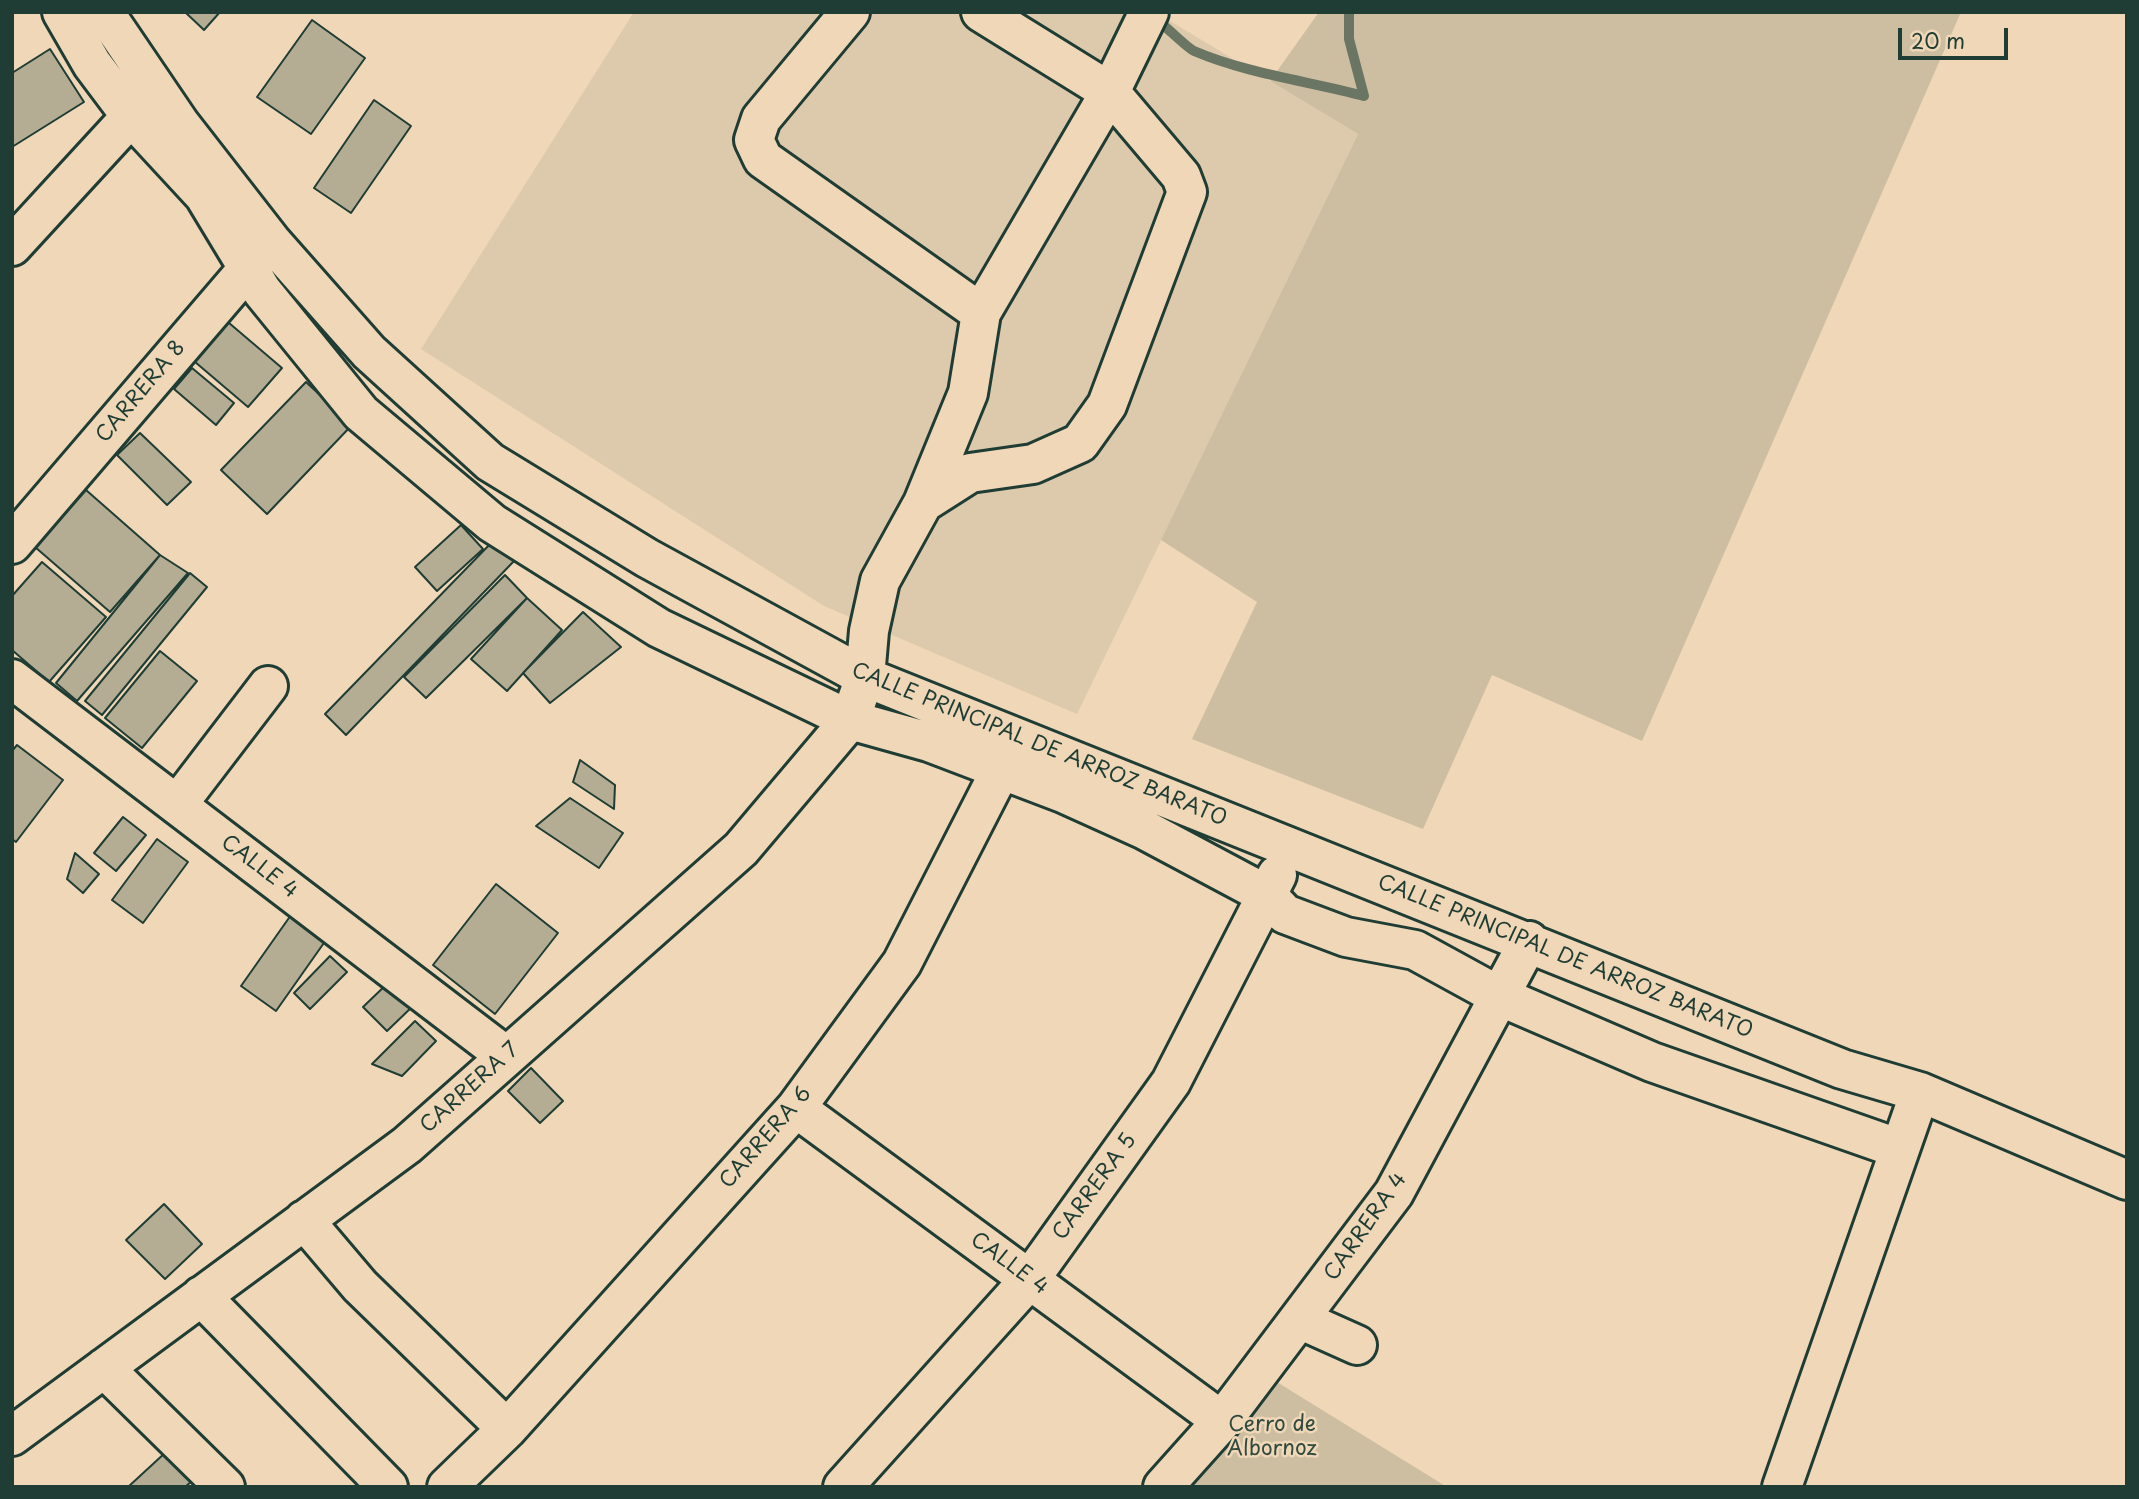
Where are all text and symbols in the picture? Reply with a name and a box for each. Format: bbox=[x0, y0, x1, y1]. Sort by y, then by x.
scale bar bbox=[1901, 14, 2011, 58]
text: 20 m bbox=[1911, 24, 1965, 56]
street label: CARRERA 8 bbox=[91, 336, 191, 448]
street label: CALLE PRINCIPAL DE ARROZ BARATO bbox=[848, 658, 1230, 832]
street label: CALLE 4 bbox=[216, 830, 302, 904]
street label: CALLE PRINCIPAL DE ARROZ BARATO bbox=[1374, 870, 1756, 1044]
street label: CARRERA 7 bbox=[415, 1037, 525, 1139]
street label: CARRERA 6 bbox=[715, 1082, 817, 1194]
street label: CARRERA 5 bbox=[1048, 1129, 1142, 1245]
street label: CARRERA 4 bbox=[1320, 1168, 1412, 1286]
street label: CALLE 4 bbox=[965, 1227, 1053, 1301]
park label: Cerro de Albornoz bbox=[1227, 1412, 1317, 1462]

